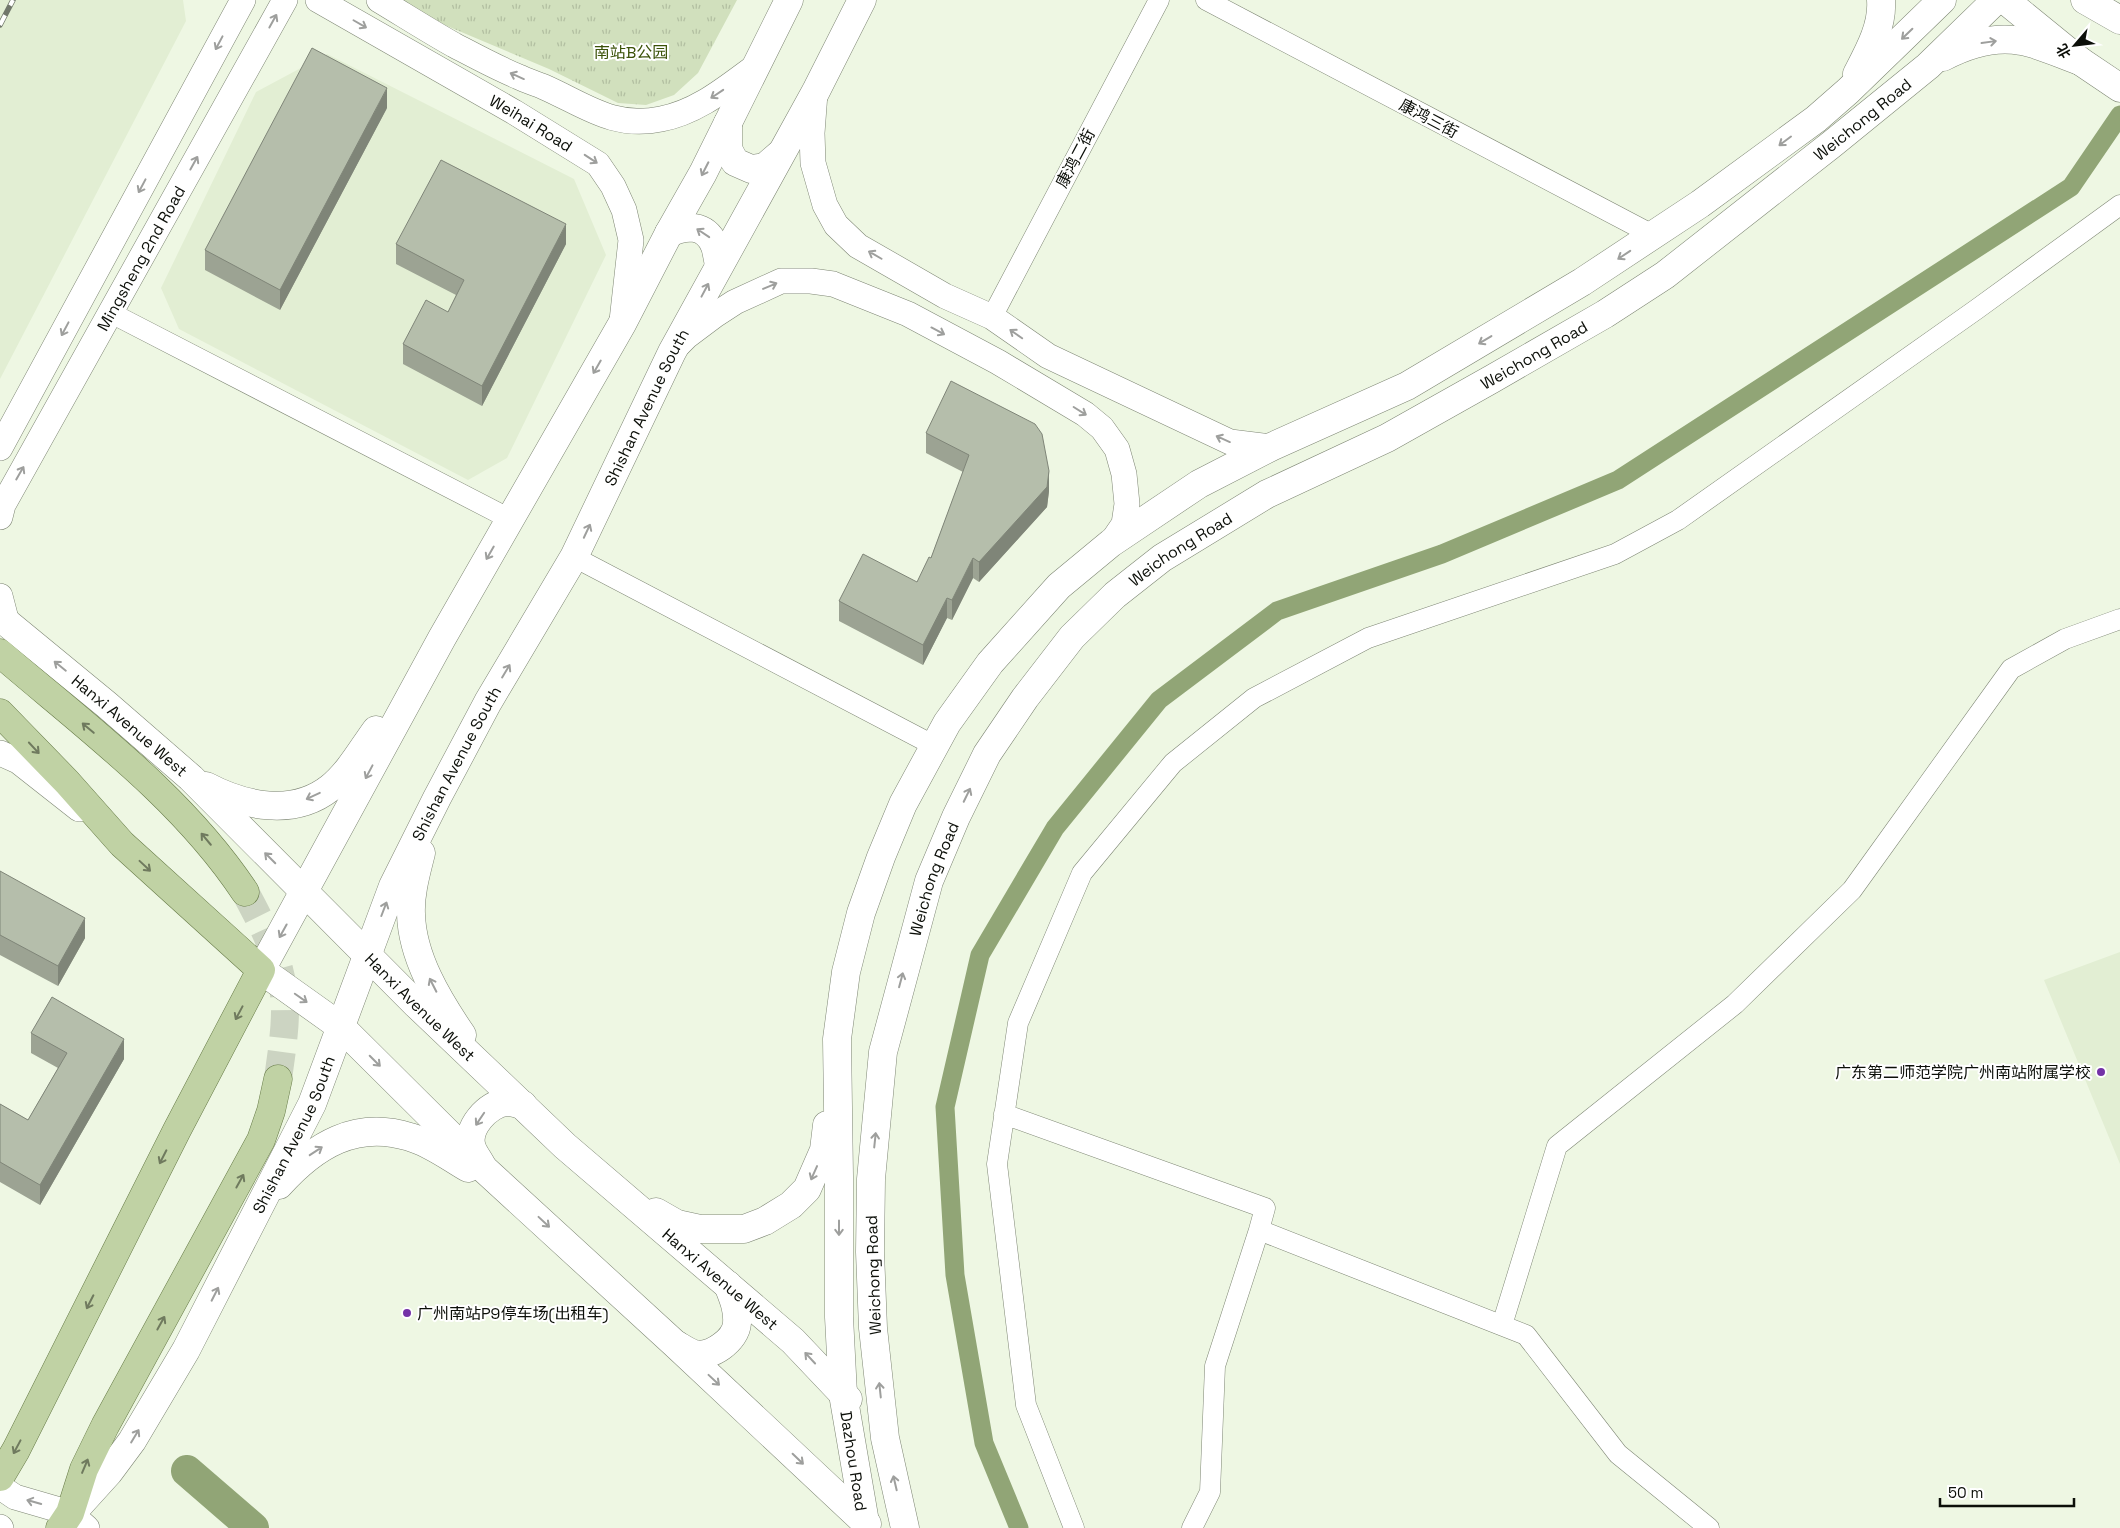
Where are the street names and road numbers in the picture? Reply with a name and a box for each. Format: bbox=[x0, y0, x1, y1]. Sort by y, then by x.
street label: Weichong Road bbox=[1809, 74, 1916, 166]
street label: Weihai Road bbox=[486, 90, 576, 157]
street label: 康鸿三街 bbox=[1396, 94, 1462, 143]
street label: 康鸿二街 bbox=[1051, 125, 1100, 191]
street label: Mingsheng 2nd Road bbox=[92, 182, 190, 335]
street label: Weichong Road bbox=[1477, 316, 1591, 394]
street label: Shishan Avenue South bbox=[600, 325, 694, 489]
street label: Weichong Road bbox=[1125, 508, 1236, 591]
street label: Hanxi Avenue West bbox=[67, 670, 192, 781]
street label: Shishan Avenue South bbox=[407, 682, 506, 844]
street label: Weichong Road bbox=[905, 819, 964, 938]
street label: Hanxi Avenue West bbox=[360, 949, 480, 1066]
street label: Shishan Avenue South bbox=[248, 1053, 340, 1217]
street label: Weichong Road bbox=[861, 1215, 886, 1335]
street label: Hanxi Avenue West bbox=[658, 1224, 782, 1335]
street label: Dazhou Road bbox=[835, 1410, 872, 1513]

